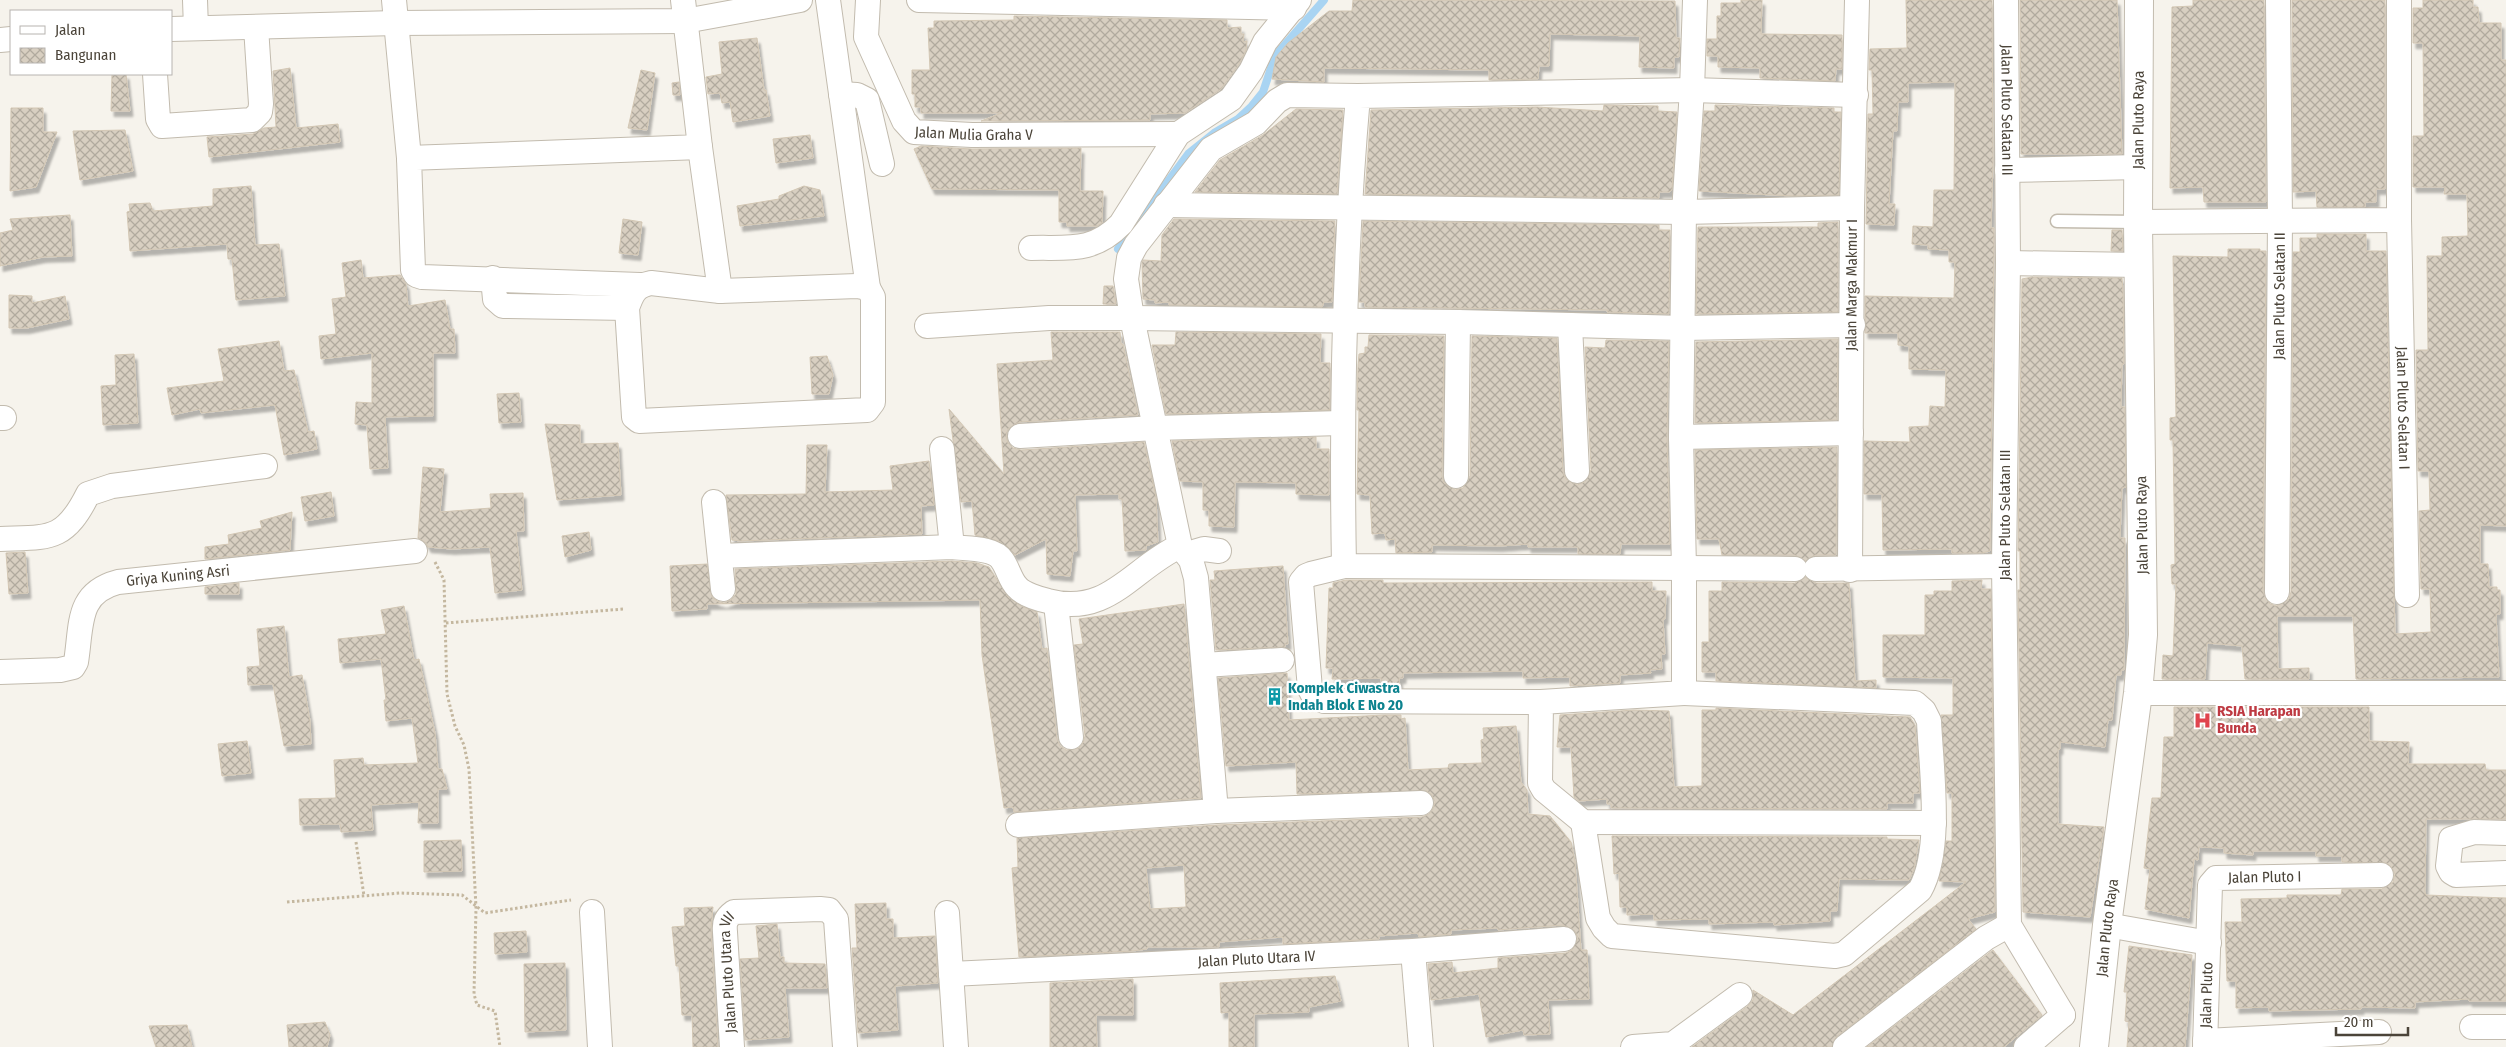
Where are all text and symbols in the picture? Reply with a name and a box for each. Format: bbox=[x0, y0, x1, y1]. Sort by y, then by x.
legend bbox=[10, 10, 172, 75]
text: Jalan bbox=[55, 21, 85, 39]
street label: Jalan Pluto Selatan III bbox=[1997, 44, 2016, 176]
text: Bangunan bbox=[55, 46, 116, 64]
street label: Jalan Pluto Raya bbox=[2129, 71, 2148, 169]
street label: Jalan Mulia Graha V bbox=[914, 123, 1033, 144]
street label: Jalan Marga Makmur I bbox=[1842, 219, 1861, 351]
street label: Jalan Pluto Selatan II bbox=[2270, 232, 2289, 360]
street label: Jalan Pluto Selatan I bbox=[2393, 346, 2413, 470]
street label: Jalan Pluto Selatan III bbox=[1996, 449, 2014, 581]
street label: Jalan Pluto Raya bbox=[2132, 476, 2152, 574]
street label: Griya Kuning Asri bbox=[125, 561, 231, 590]
place label: Komplek Ciwastra Indah Blok E No 20 bbox=[1288, 679, 1403, 714]
building icon: Komplek Ciwastra Indah Blok E No 20 bbox=[1264, 687, 1284, 707]
place label: RSIA Harapan Bunda bbox=[2217, 702, 2301, 737]
hospital icon: RSIA Harapan Bunda bbox=[2193, 710, 2213, 730]
street label: Jalan Pluto I bbox=[2228, 867, 2302, 887]
street label: Jalan Pluto Raya bbox=[2093, 878, 2122, 978]
street label: Jalan Pluto Utara VII bbox=[716, 907, 740, 1033]
street label: Jalan Pluto Utara IV bbox=[1197, 947, 1316, 971]
street label: Jalan Pluto bbox=[2197, 962, 2217, 1028]
scale bar bbox=[2336, 1004, 2408, 1036]
text: 20 m bbox=[2344, 1013, 2374, 1031]

